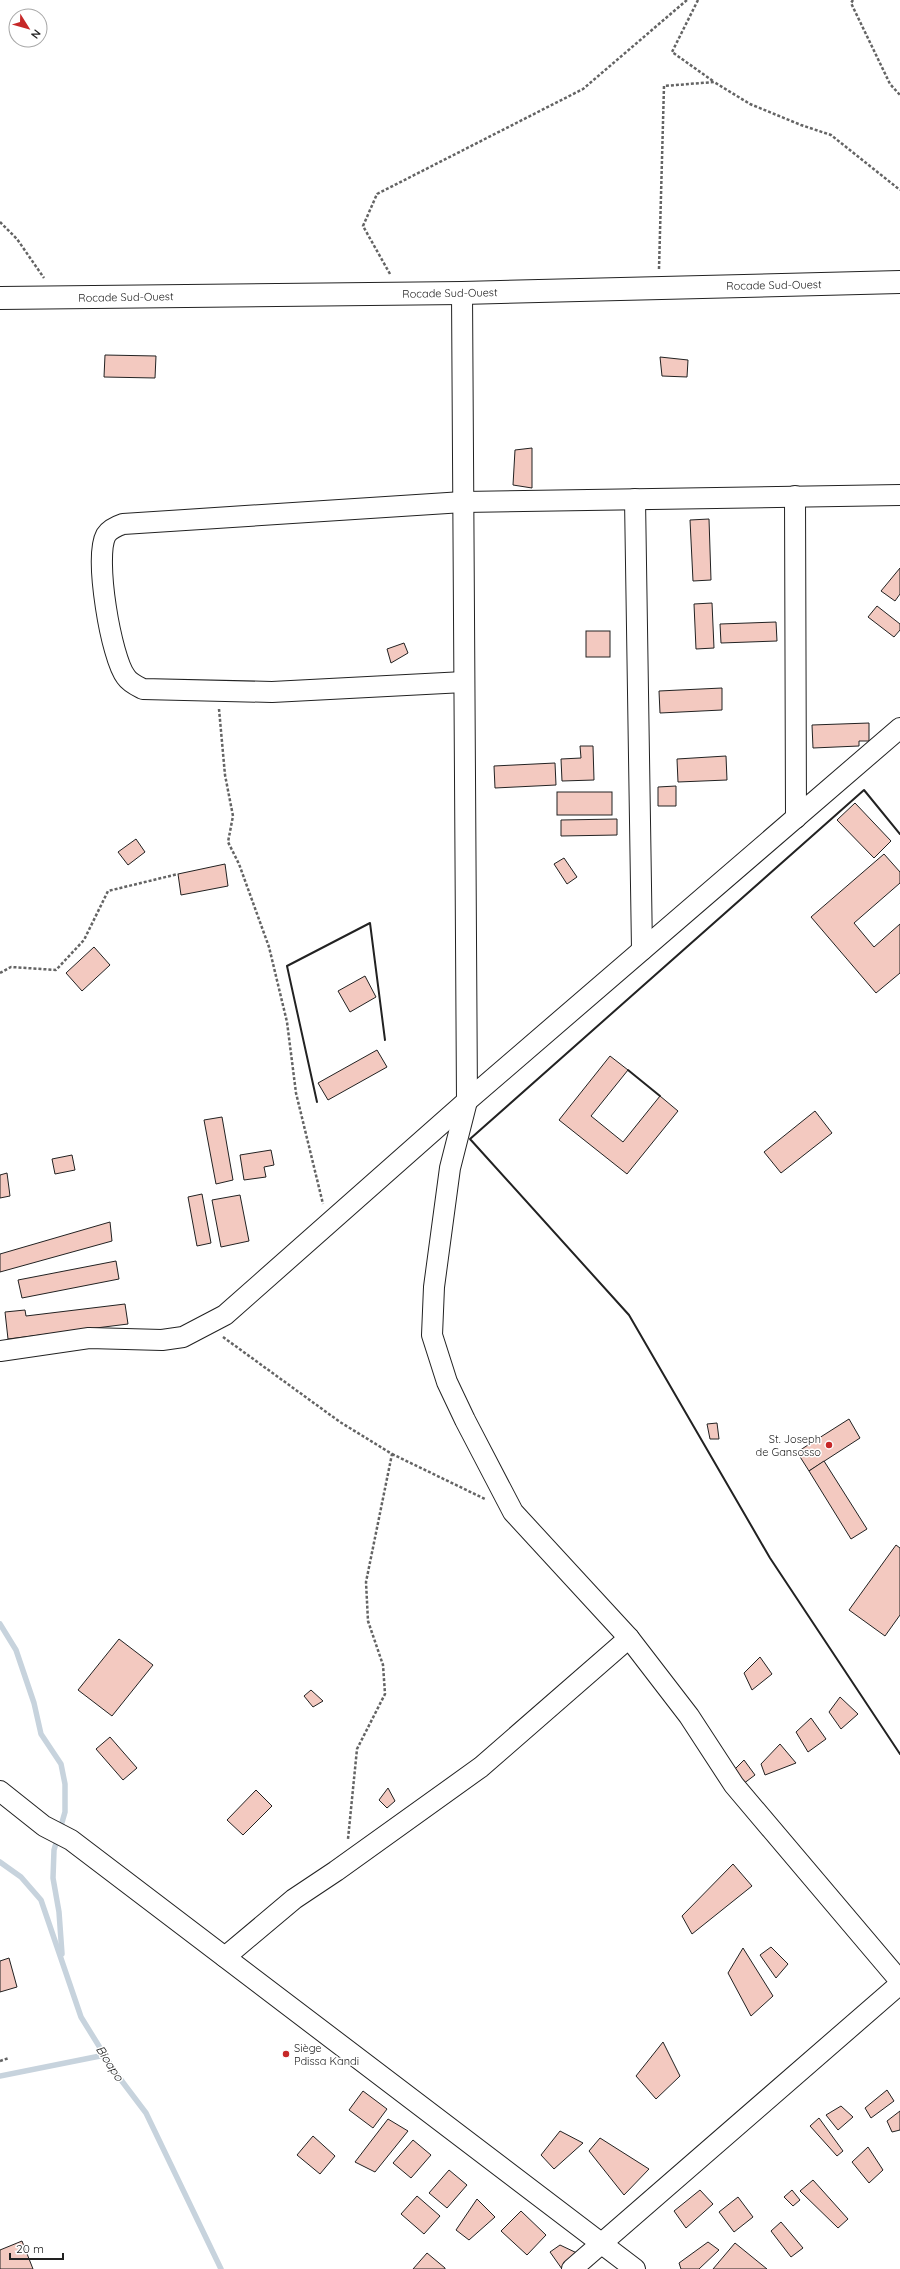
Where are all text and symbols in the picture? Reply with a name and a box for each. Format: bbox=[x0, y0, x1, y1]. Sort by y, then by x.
north arrow bbox=[8, 8, 48, 48]
text: N bbox=[28, 27, 44, 41]
street label: Rocade Sud-Ouest bbox=[726, 277, 822, 293]
street label: Rocade Sud-Ouest bbox=[402, 285, 498, 301]
street label: Rocade Sud-Ouest bbox=[78, 289, 174, 305]
place label: St. Joseph de Gansosso bbox=[756, 1432, 821, 1459]
marker: St. Joseph de Gansosso bbox=[824, 1440, 834, 1450]
place label: Siège Pdissa Kandi bbox=[294, 2041, 359, 2068]
water label: Bioapo bbox=[93, 2042, 127, 2084]
marker: Siège Pdissa Kandi bbox=[281, 2049, 291, 2059]
scale bar bbox=[10, 2235, 63, 2261]
text: 20 m bbox=[16, 2241, 44, 2256]

